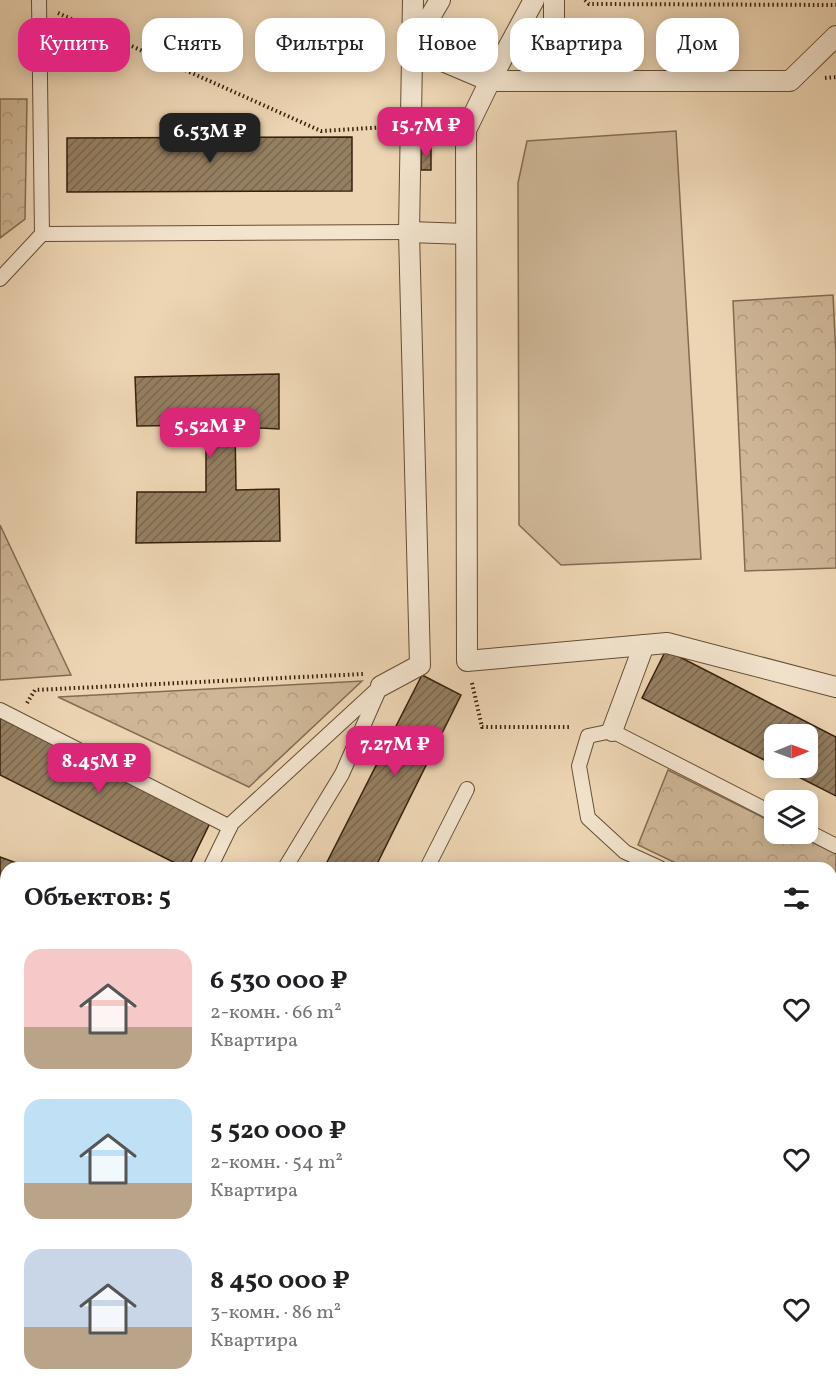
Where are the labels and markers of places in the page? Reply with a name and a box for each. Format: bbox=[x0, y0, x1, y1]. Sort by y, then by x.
pin: 15.7M ₽ bbox=[371, 107, 481, 158]
pin: 6.53M ₽ bbox=[155, 113, 265, 164]
pin: 5.52M ₽ bbox=[155, 408, 265, 459]
pin: 7.27M ₽ bbox=[340, 726, 450, 777]
pin: 8.45M ₽ bbox=[44, 743, 154, 794]

